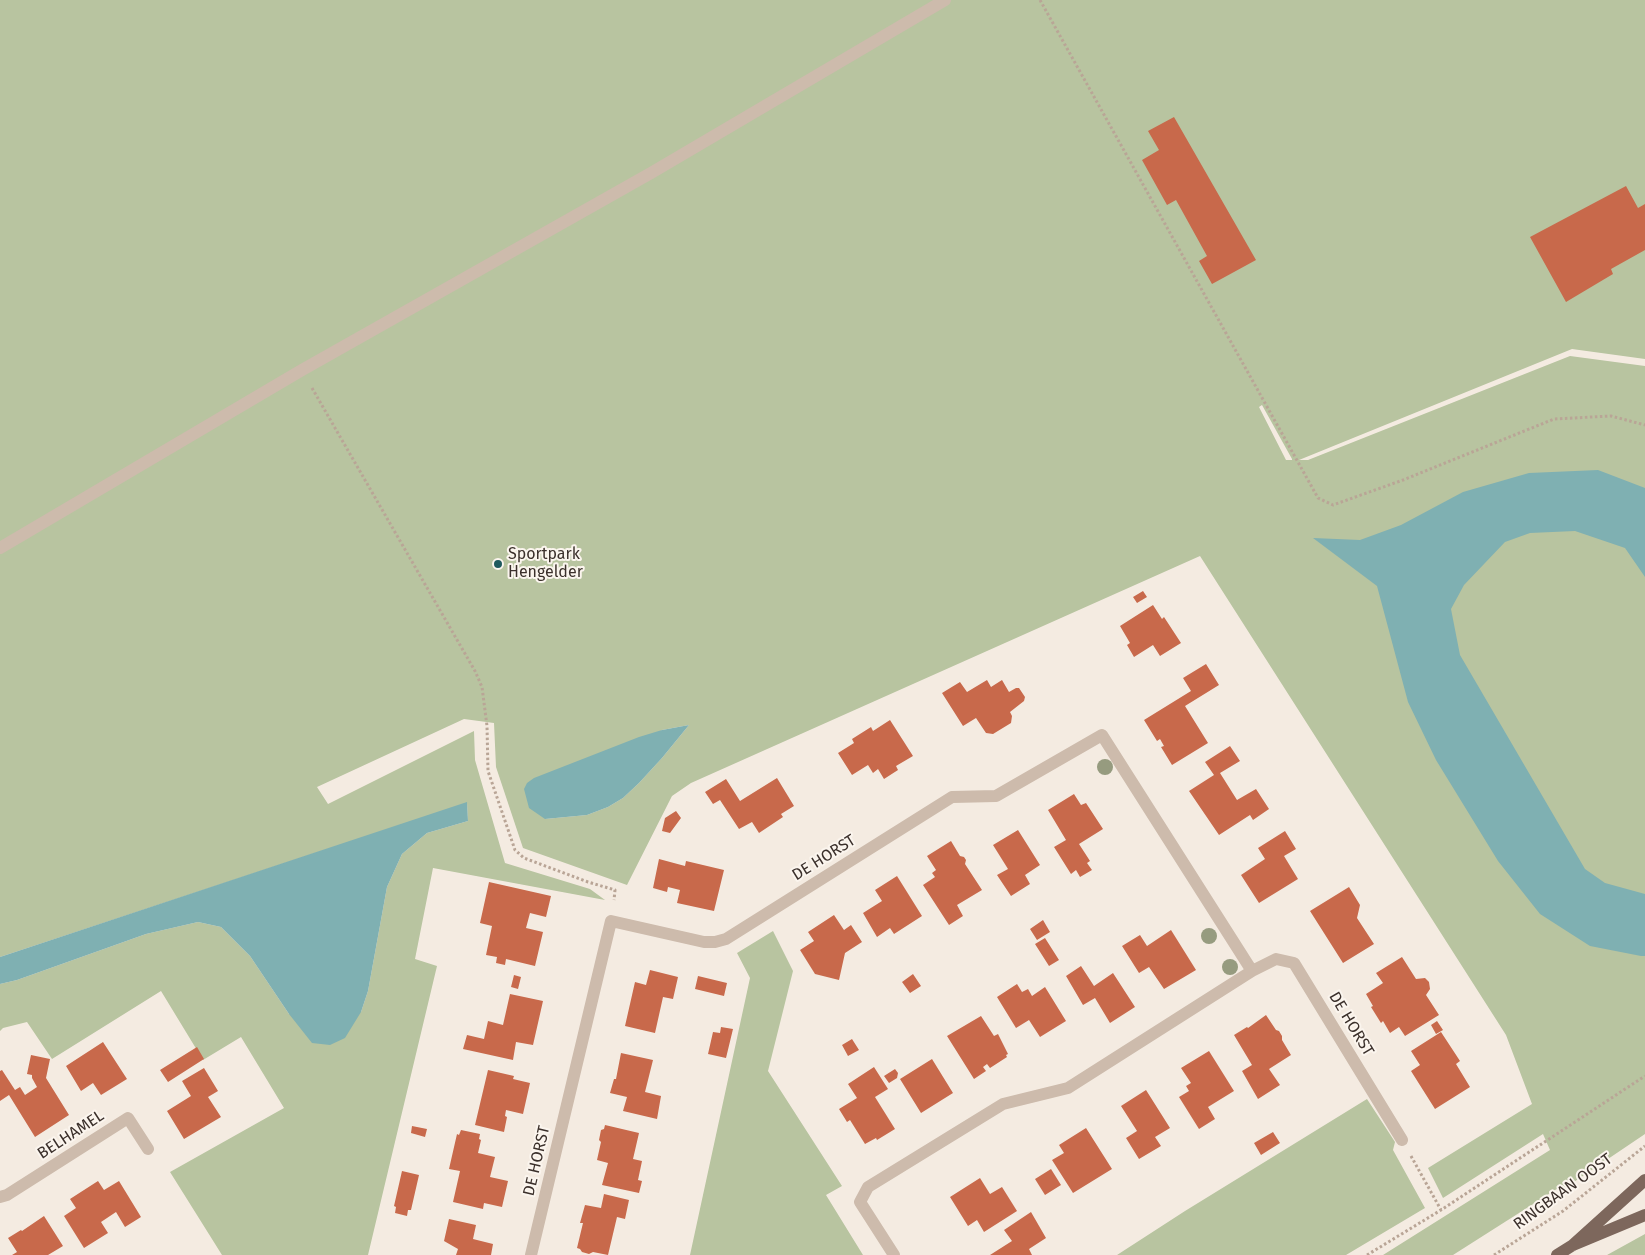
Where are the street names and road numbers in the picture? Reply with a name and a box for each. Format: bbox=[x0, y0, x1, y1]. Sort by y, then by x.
street label: DE HORST bbox=[789, 831, 859, 885]
street label: DE HORST bbox=[1324, 989, 1378, 1059]
street label: BELHAMEL bbox=[34, 1106, 108, 1164]
street label: DE HORST bbox=[520, 1124, 554, 1198]
street label: RINGBAAN OOST bbox=[1510, 1150, 1616, 1234]

